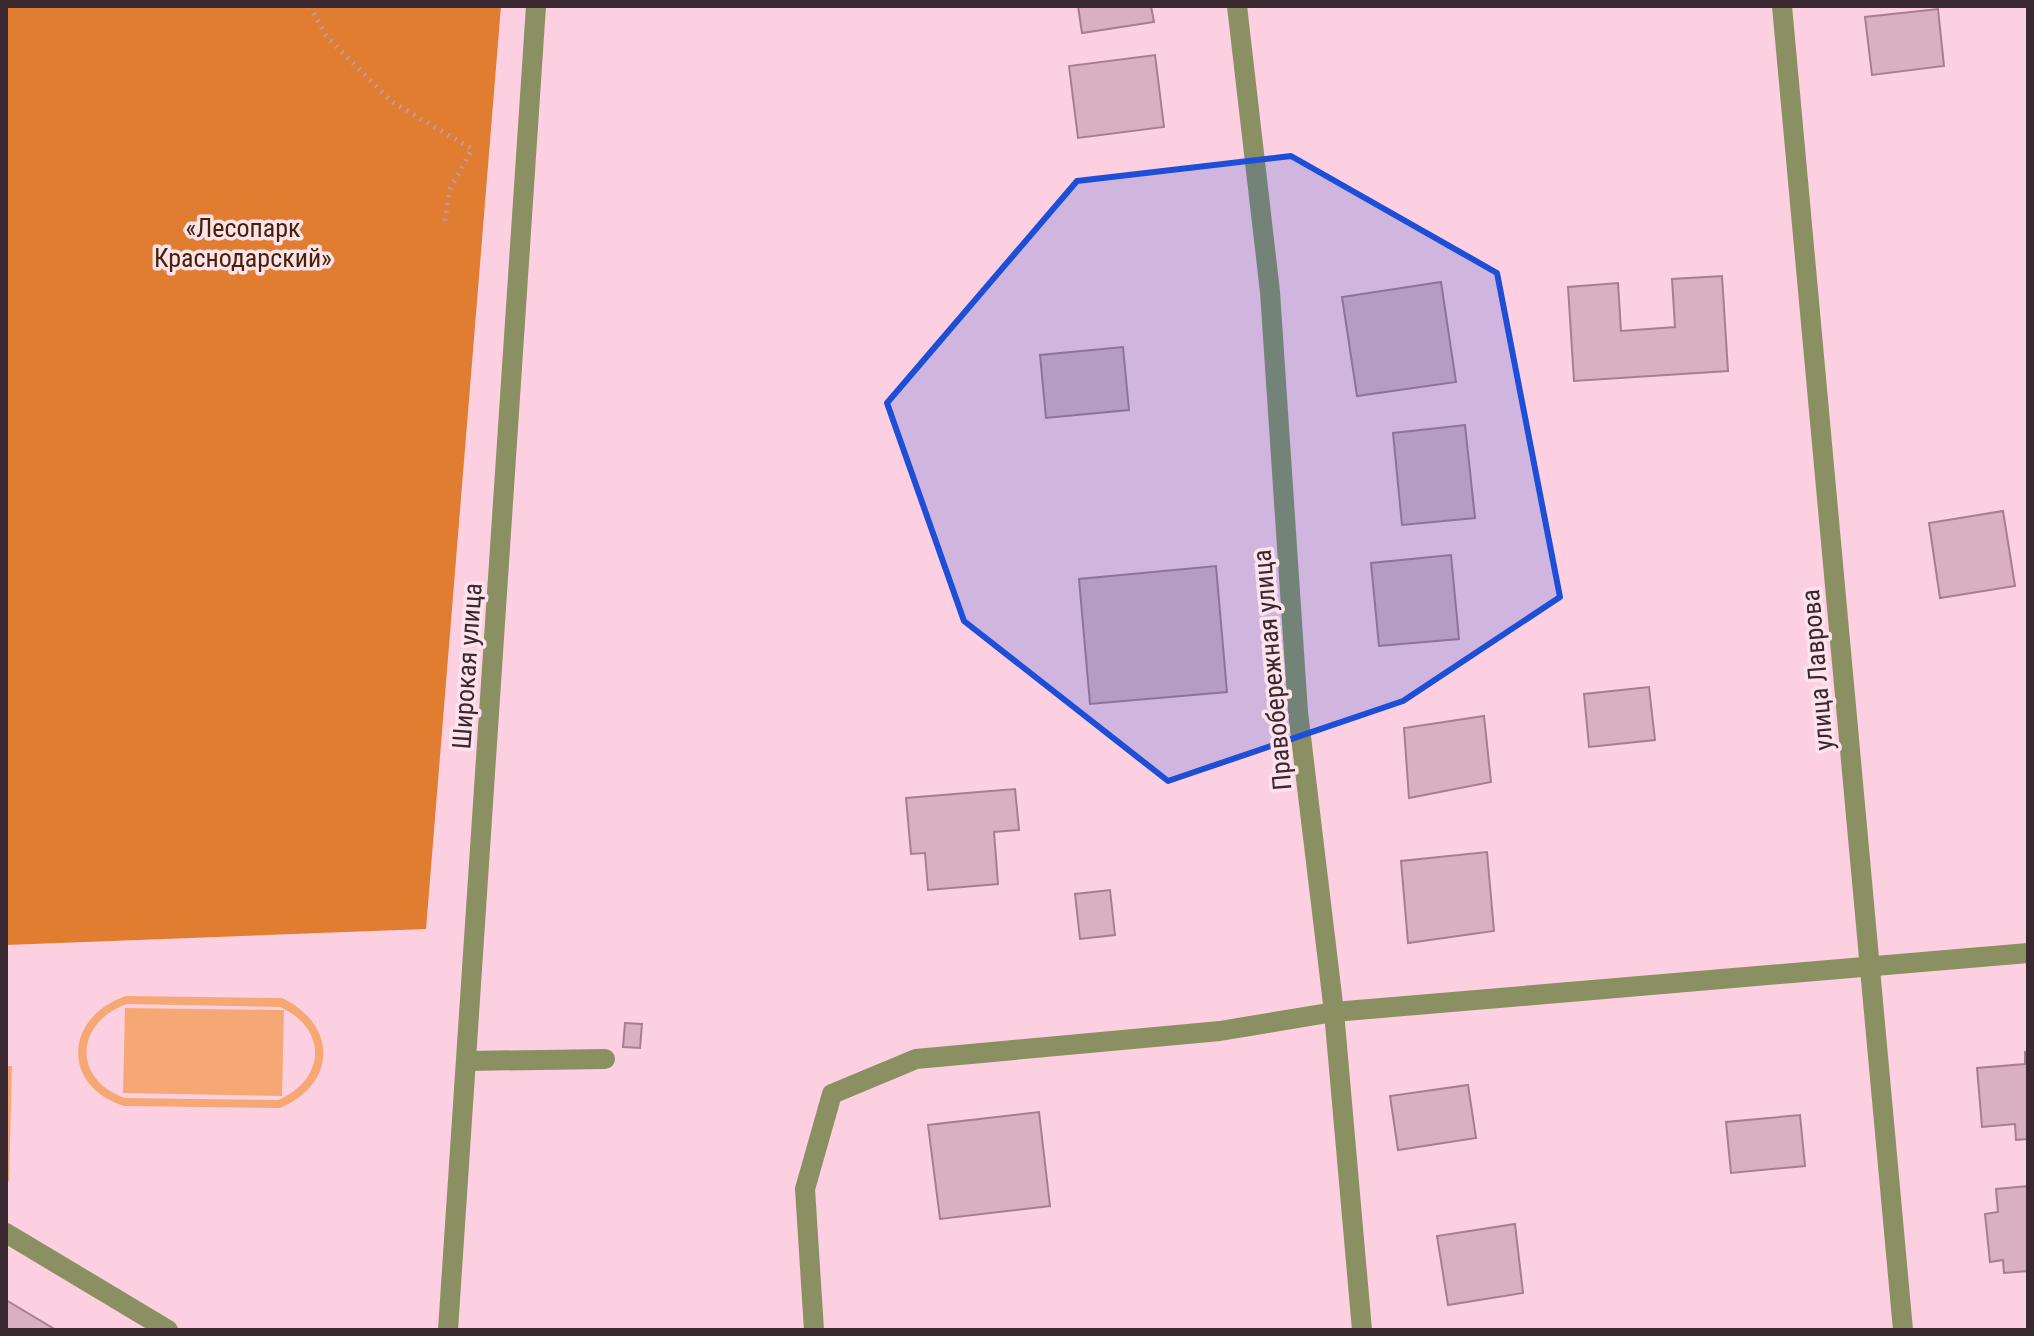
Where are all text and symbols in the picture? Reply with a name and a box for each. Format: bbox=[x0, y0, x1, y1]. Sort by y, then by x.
park label: «Лесопарк Краснодарский» bbox=[154, 213, 332, 273]
street label: Правобережная улица bbox=[1247, 548, 1297, 792]
street label: Широкая улица bbox=[446, 582, 488, 750]
street label: улица Лаврова bbox=[1795, 588, 1839, 752]

